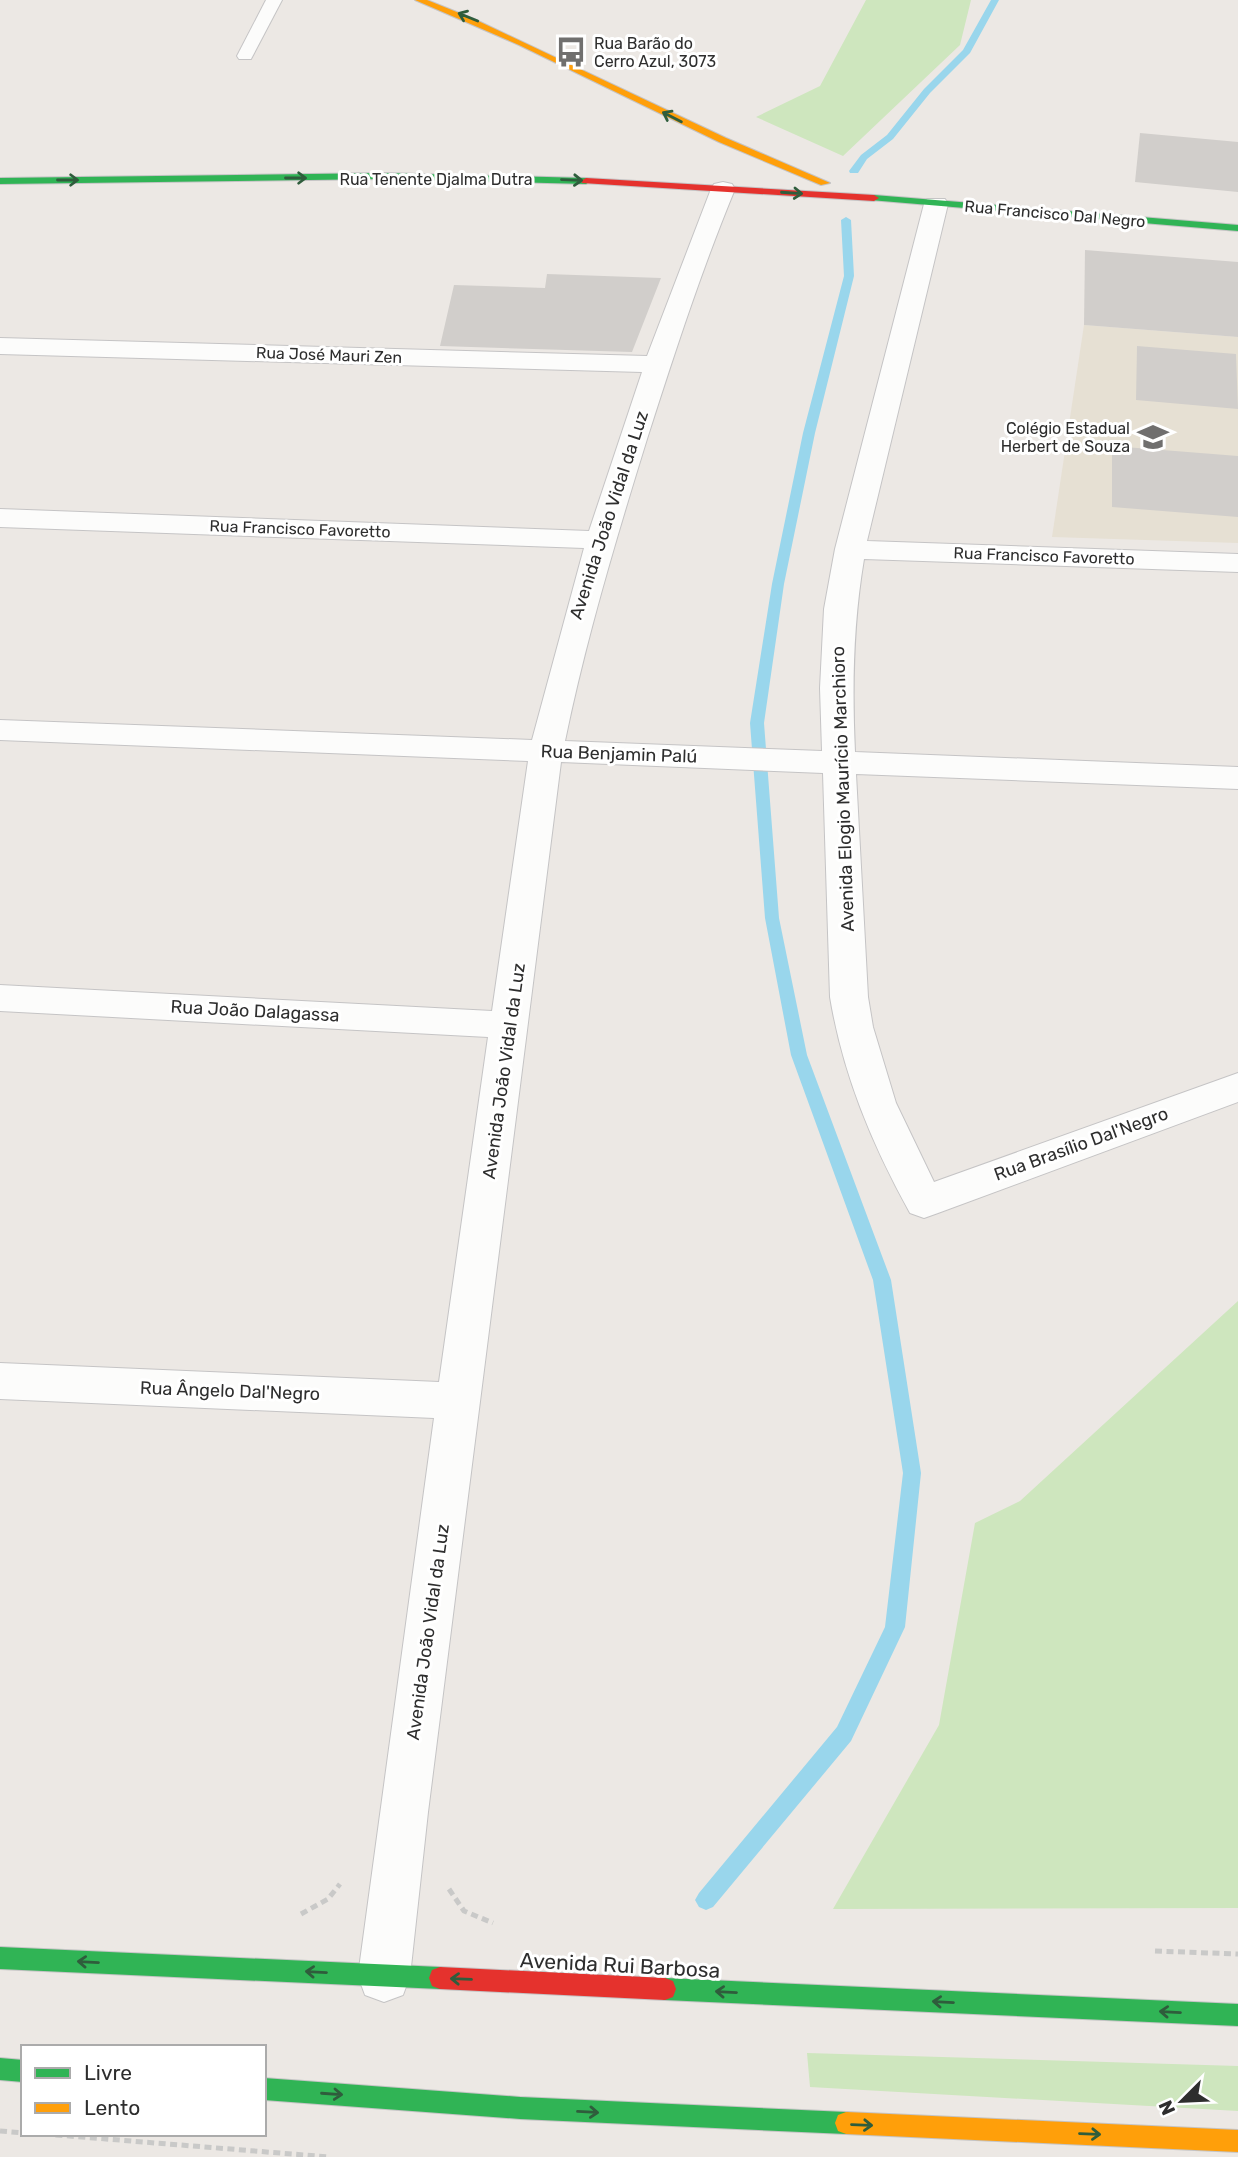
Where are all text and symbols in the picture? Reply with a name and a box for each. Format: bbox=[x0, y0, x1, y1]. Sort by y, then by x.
one-way arrow bbox=[457, 10, 479, 23]
place label: Rua Barão do Cerro Azul, 3073 bbox=[594, 34, 716, 71]
bus stop icon: Rua Barão do Cerro Azul, 3073 bbox=[554, 35, 588, 69]
one-way arrow bbox=[662, 110, 683, 123]
street label: Rua Tenente Djalma Dutra bbox=[339, 170, 533, 189]
one-way arrow bbox=[284, 172, 307, 185]
one-way arrow bbox=[56, 173, 79, 187]
one-way arrow bbox=[560, 174, 583, 187]
one-way arrow bbox=[780, 187, 802, 200]
street label: Rua Francisco Dal Negro bbox=[964, 197, 1146, 231]
street label: Rua José Mauri Zen bbox=[256, 343, 402, 367]
street label: Avenida João Vidal da Luz bbox=[565, 408, 653, 622]
place label: Colégio Estadual Herbert de Souza bbox=[1001, 419, 1130, 456]
school or university icon: Colégio Estadual Herbert de Souza bbox=[1136, 420, 1170, 454]
street label: Rua Francisco Favoretto bbox=[209, 516, 391, 542]
street label: Rua Francisco Favoretto bbox=[953, 543, 1135, 569]
street label: Avenida Elogio Maurício Marchioro bbox=[827, 646, 859, 932]
street label: Rua Benjamin Palú bbox=[540, 740, 698, 768]
street label: Avenida João Vidal da Luz bbox=[478, 962, 530, 1180]
street label: Rua João Dalagassa bbox=[170, 996, 340, 1026]
street label: Rua Brasílio Dal'Negro bbox=[991, 1102, 1171, 1186]
street label: Rua Ângelo Dal'Negro bbox=[139, 1377, 321, 1405]
street label: Avenida João Vidal da Luz bbox=[402, 1523, 454, 1741]
street label: Avenida Rui Barbosa bbox=[519, 1947, 721, 1983]
one-way arrow bbox=[77, 1955, 100, 1968]
one-way arrow bbox=[304, 1966, 327, 1979]
one-way arrow bbox=[450, 1972, 473, 1985]
one-way arrow bbox=[714, 1985, 737, 1998]
one-way arrow bbox=[931, 1995, 954, 2008]
one-way arrow bbox=[1159, 2005, 1182, 2018]
legend bbox=[21, 2045, 266, 2136]
text: Livre bbox=[84, 2060, 132, 2085]
north arrow bbox=[1147, 2066, 1217, 2136]
one-way arrow bbox=[321, 2088, 343, 2101]
text: Lento bbox=[84, 2095, 140, 2120]
text: N bbox=[1154, 2097, 1180, 2119]
one-way arrow bbox=[576, 2106, 599, 2119]
one-way arrow bbox=[851, 2118, 874, 2131]
one-way arrow bbox=[1078, 2128, 1101, 2141]

